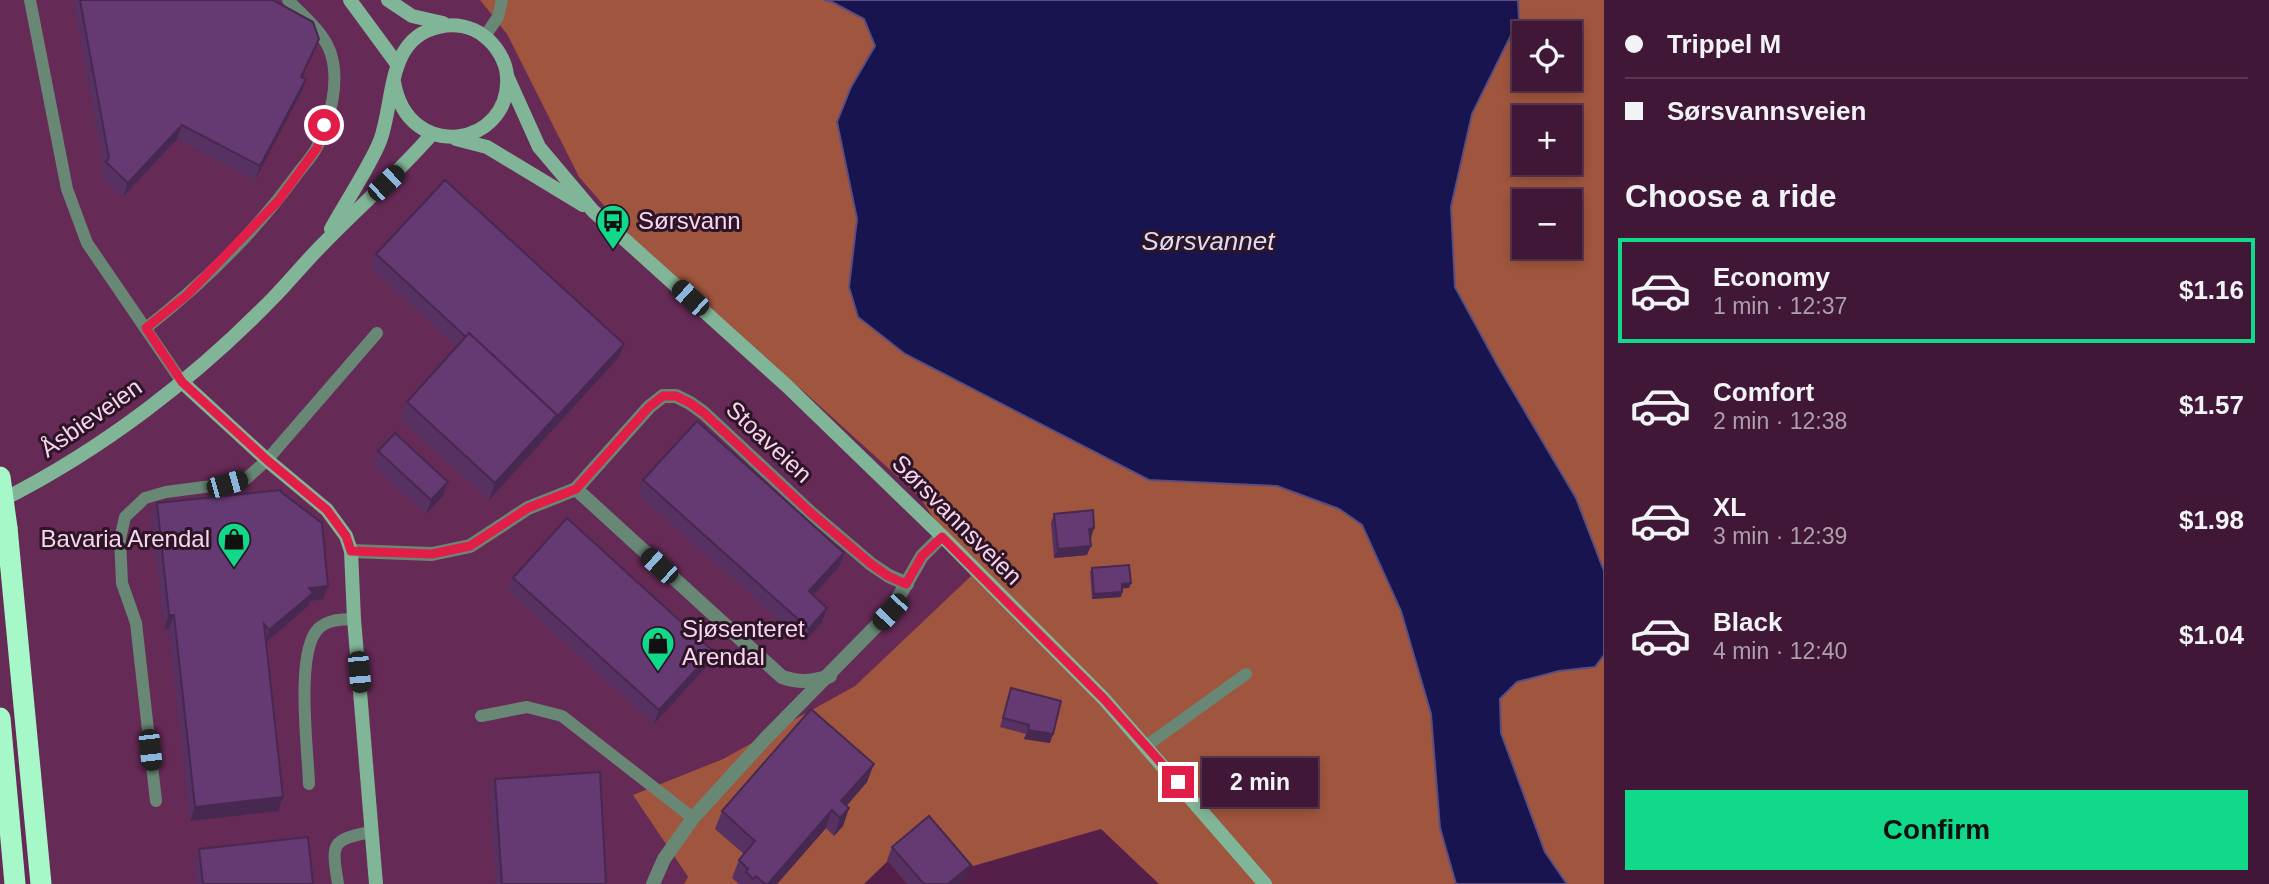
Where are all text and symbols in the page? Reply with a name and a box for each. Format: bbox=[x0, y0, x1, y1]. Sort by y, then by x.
map controls bbox=[1512, 21, 1582, 259]
button: locate bbox=[1512, 21, 1582, 91]
text: Trippel M bbox=[1667, 29, 1781, 59]
text: Sørsvannsveien bbox=[1667, 96, 1866, 126]
button: + bbox=[1512, 105, 1582, 175]
route start bbox=[308, 109, 340, 141]
car bbox=[364, 161, 409, 205]
text: Choose a ride bbox=[1625, 178, 1837, 214]
button: − bbox=[1512, 189, 1582, 259]
bus stop icon: Sørsvann bbox=[594, 202, 632, 251]
place label: Sørsvann bbox=[638, 207, 741, 234]
water label: Sørsvannet bbox=[1142, 226, 1276, 256]
icon: car bbox=[1629, 259, 1692, 322]
text: Economy bbox=[1713, 262, 1830, 292]
text: $1.16 bbox=[2179, 275, 2244, 305]
car bbox=[668, 276, 713, 320]
text: 1 min · 12:37 bbox=[1713, 293, 1847, 319]
street label: Åsbieveien bbox=[35, 373, 147, 462]
icon: car bbox=[1629, 374, 1692, 437]
text: Comfort bbox=[1713, 377, 1814, 407]
text: $1.57 bbox=[2179, 390, 2244, 420]
street label: Stoaveien bbox=[721, 395, 818, 488]
text: 2 min · 12:38 bbox=[1713, 408, 1847, 434]
street label: Sørsvannsveien bbox=[887, 449, 1028, 590]
car bbox=[204, 468, 251, 500]
icon: car bbox=[1629, 489, 1692, 552]
text: XL bbox=[1713, 492, 1746, 522]
text: $1.98 bbox=[2179, 505, 2244, 535]
shop icon: Bavaria Arendal bbox=[215, 520, 253, 569]
text: 3 min · 12:39 bbox=[1713, 523, 1847, 549]
place label: Bavaria Arendal bbox=[41, 525, 210, 552]
car bbox=[637, 544, 682, 588]
car bbox=[868, 589, 913, 635]
icon: car bbox=[1629, 604, 1692, 667]
text: Black bbox=[1713, 607, 1782, 637]
place label: Sjøsenteret Arendal bbox=[682, 615, 805, 670]
text: $1.04 bbox=[2179, 620, 2244, 650]
shop icon: Sjøsenteret Arendal bbox=[639, 624, 677, 673]
text: 4 min · 12:40 bbox=[1713, 638, 1847, 664]
car bbox=[347, 650, 372, 694]
car bbox=[138, 728, 163, 772]
callout: 2 min bbox=[1202, 758, 1318, 806]
route end bbox=[1162, 766, 1194, 798]
text: 2 min bbox=[1230, 769, 1290, 795]
button: Confirm bbox=[1625, 790, 2248, 870]

